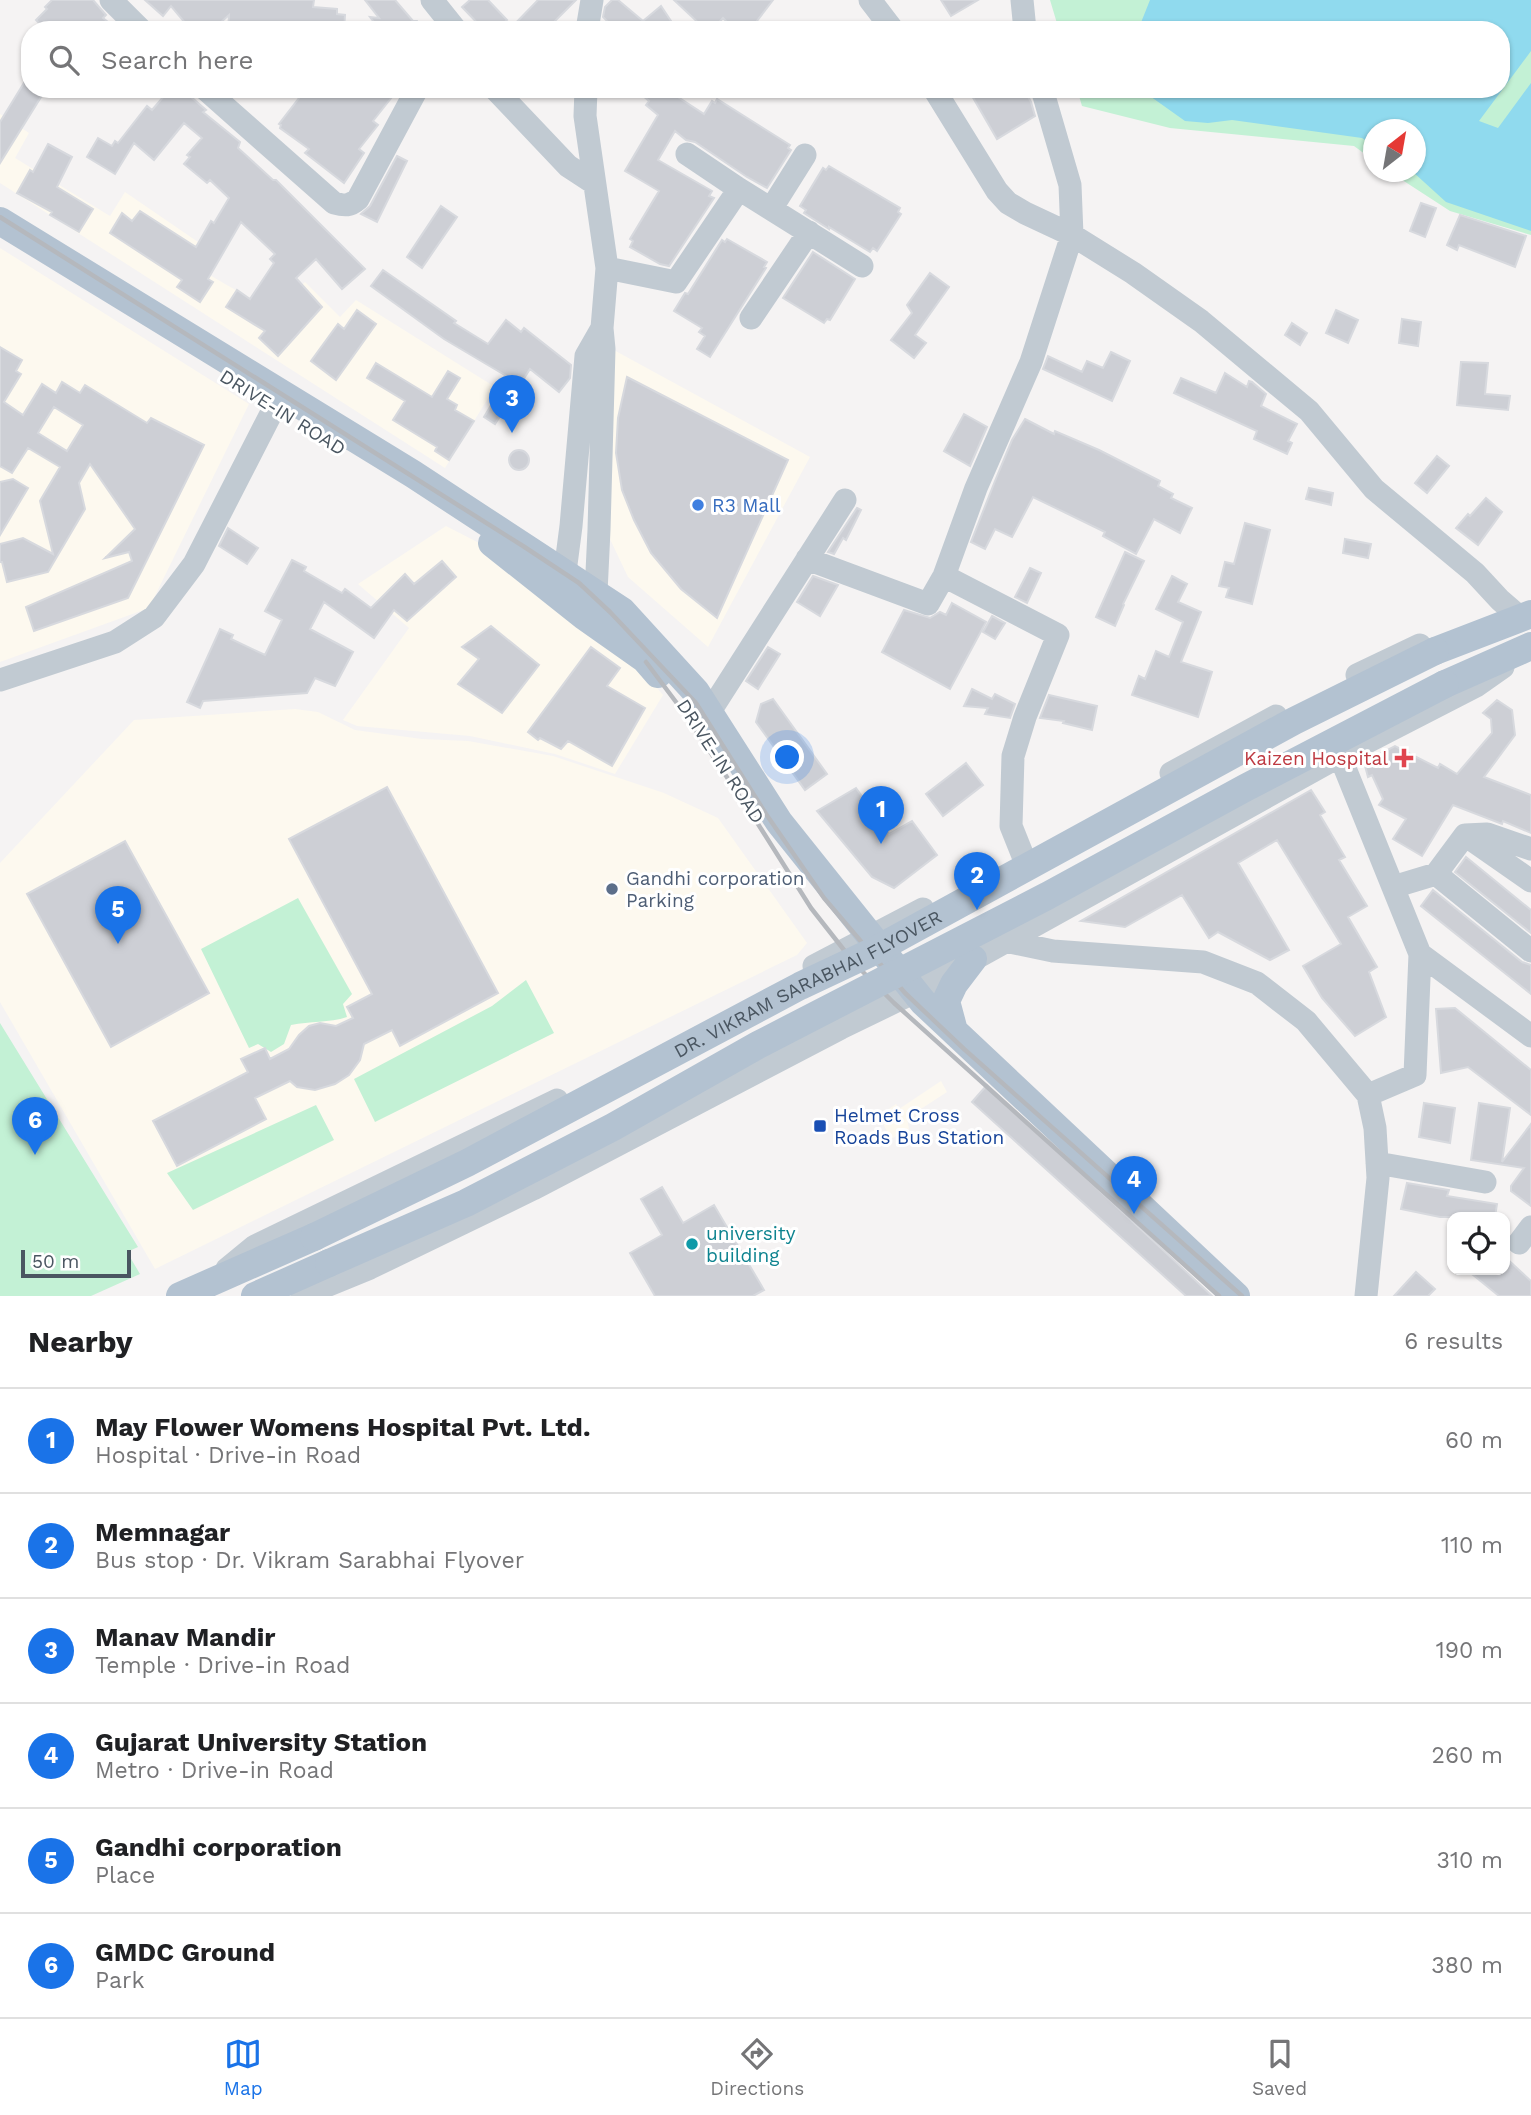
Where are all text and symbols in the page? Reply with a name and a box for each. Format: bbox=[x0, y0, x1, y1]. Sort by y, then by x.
search box bbox=[21, 21, 1510, 98]
icon: search bbox=[45, 41, 83, 79]
text: Search here bbox=[101, 45, 253, 75]
north arrow bbox=[1363, 119, 1426, 182]
street label: DRIVE-IN ROAD bbox=[216, 365, 350, 460]
pin: 3 bbox=[489, 375, 535, 433]
place label: R3 Mall bbox=[712, 494, 781, 517]
marker: R3 Mall bbox=[690, 497, 706, 513]
street label: DRIVE-IN ROAD bbox=[672, 695, 769, 828]
your location bbox=[770, 740, 804, 774]
place label: Kaizen Hospital bbox=[1244, 747, 1388, 770]
marker: Kaizen Hospital bbox=[1394, 748, 1414, 768]
pin: 1 bbox=[858, 786, 904, 844]
pin: 2 bbox=[954, 852, 1000, 910]
place label: Gandhi corporation Parking bbox=[626, 867, 805, 912]
marker: Gandhi corporation Parking bbox=[604, 881, 620, 897]
pin: 5 bbox=[95, 886, 141, 944]
street label: DR. VIKRAM SARABHAI FLYOVER bbox=[670, 905, 946, 1063]
pin: 6 bbox=[12, 1097, 58, 1155]
place label: Helmet Cross Roads Bus Station bbox=[834, 1104, 1004, 1149]
marker: Helmet Cross Roads Bus Station bbox=[812, 1118, 828, 1134]
pin: 4 bbox=[1111, 1156, 1157, 1214]
map controls bbox=[1447, 1212, 1510, 1275]
button: locate bbox=[1447, 1212, 1510, 1275]
place label: university building bbox=[706, 1222, 796, 1267]
marker: university building bbox=[684, 1236, 700, 1252]
scale bar bbox=[21, 1247, 131, 1279]
text: 50 m bbox=[32, 1250, 79, 1273]
text: Nearby bbox=[28, 1324, 133, 1359]
text: 6 results bbox=[1404, 1328, 1503, 1355]
text: May Flower Womens Hospital Pvt. Ltd. bbox=[95, 1412, 590, 1442]
text: 1 bbox=[46, 1427, 56, 1454]
text: 60 m bbox=[1445, 1427, 1503, 1454]
text: Hospital · Drive-in Road bbox=[95, 1442, 361, 1469]
text: Memnagar bbox=[95, 1517, 230, 1547]
text: 2 bbox=[44, 1532, 58, 1559]
text: 110 m bbox=[1441, 1532, 1503, 1559]
text: Bus stop · Dr. Vikram Sarabhai Flyover bbox=[95, 1547, 524, 1574]
text: Manav Mandir bbox=[95, 1622, 276, 1652]
text: 3 bbox=[44, 1637, 58, 1664]
text: 190 m bbox=[1436, 1637, 1503, 1664]
text: Temple · Drive-in Road bbox=[95, 1652, 350, 1679]
text: Gujarat University Station bbox=[95, 1727, 427, 1757]
text: 4 bbox=[44, 1742, 58, 1769]
text: 260 m bbox=[1432, 1742, 1503, 1769]
text: Metro · Drive-in Road bbox=[95, 1757, 334, 1784]
text: Gandhi corporation bbox=[95, 1832, 342, 1862]
text: 5 bbox=[44, 1847, 58, 1874]
text: 310 m bbox=[1437, 1847, 1503, 1874]
text: Place bbox=[95, 1862, 155, 1889]
text: GMDC Ground bbox=[95, 1937, 275, 1967]
text: 6 bbox=[44, 1952, 58, 1979]
text: 380 m bbox=[1431, 1952, 1503, 1979]
text: Park bbox=[95, 1967, 144, 1994]
tab: Map bbox=[224, 2035, 263, 2100]
tab: Directions bbox=[710, 2035, 804, 2100]
tab: Saved bbox=[1252, 2035, 1307, 2100]

